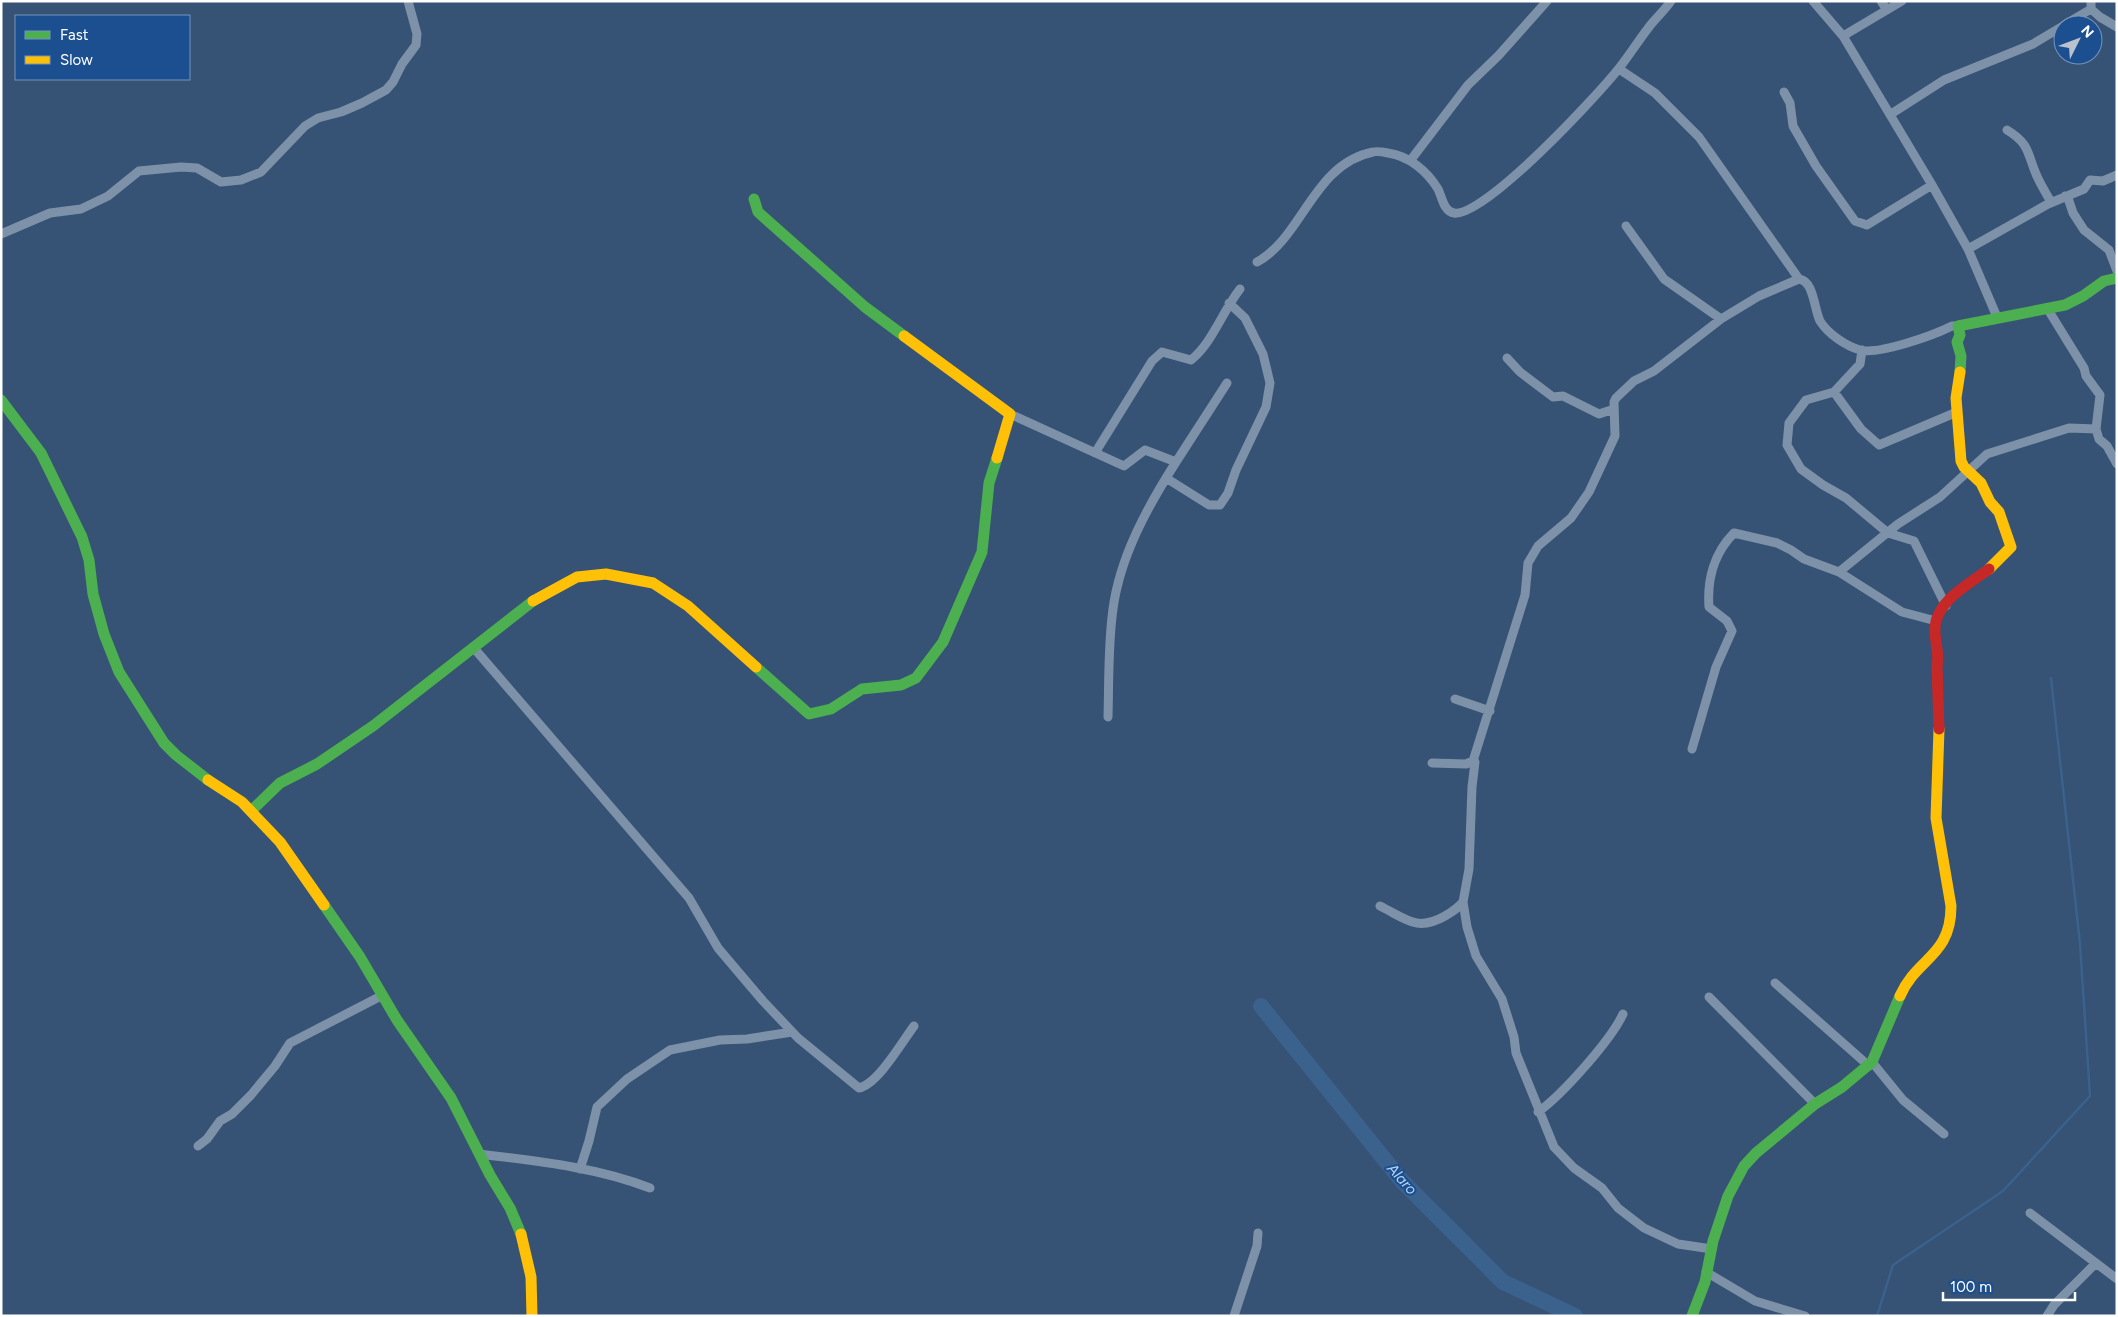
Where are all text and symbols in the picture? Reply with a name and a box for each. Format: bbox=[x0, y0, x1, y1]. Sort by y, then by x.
legend bbox=[15, 15, 190, 80]
north arrow bbox=[2053, 15, 2103, 65]
text: N bbox=[2077, 22, 2097, 41]
text: Fast bbox=[60, 26, 89, 44]
text: Slow bbox=[60, 51, 93, 69]
water label: Alaro bbox=[1383, 1159, 1421, 1199]
scale bar bbox=[1943, 1270, 2076, 1302]
text: 100 m bbox=[1950, 1278, 1992, 1296]

